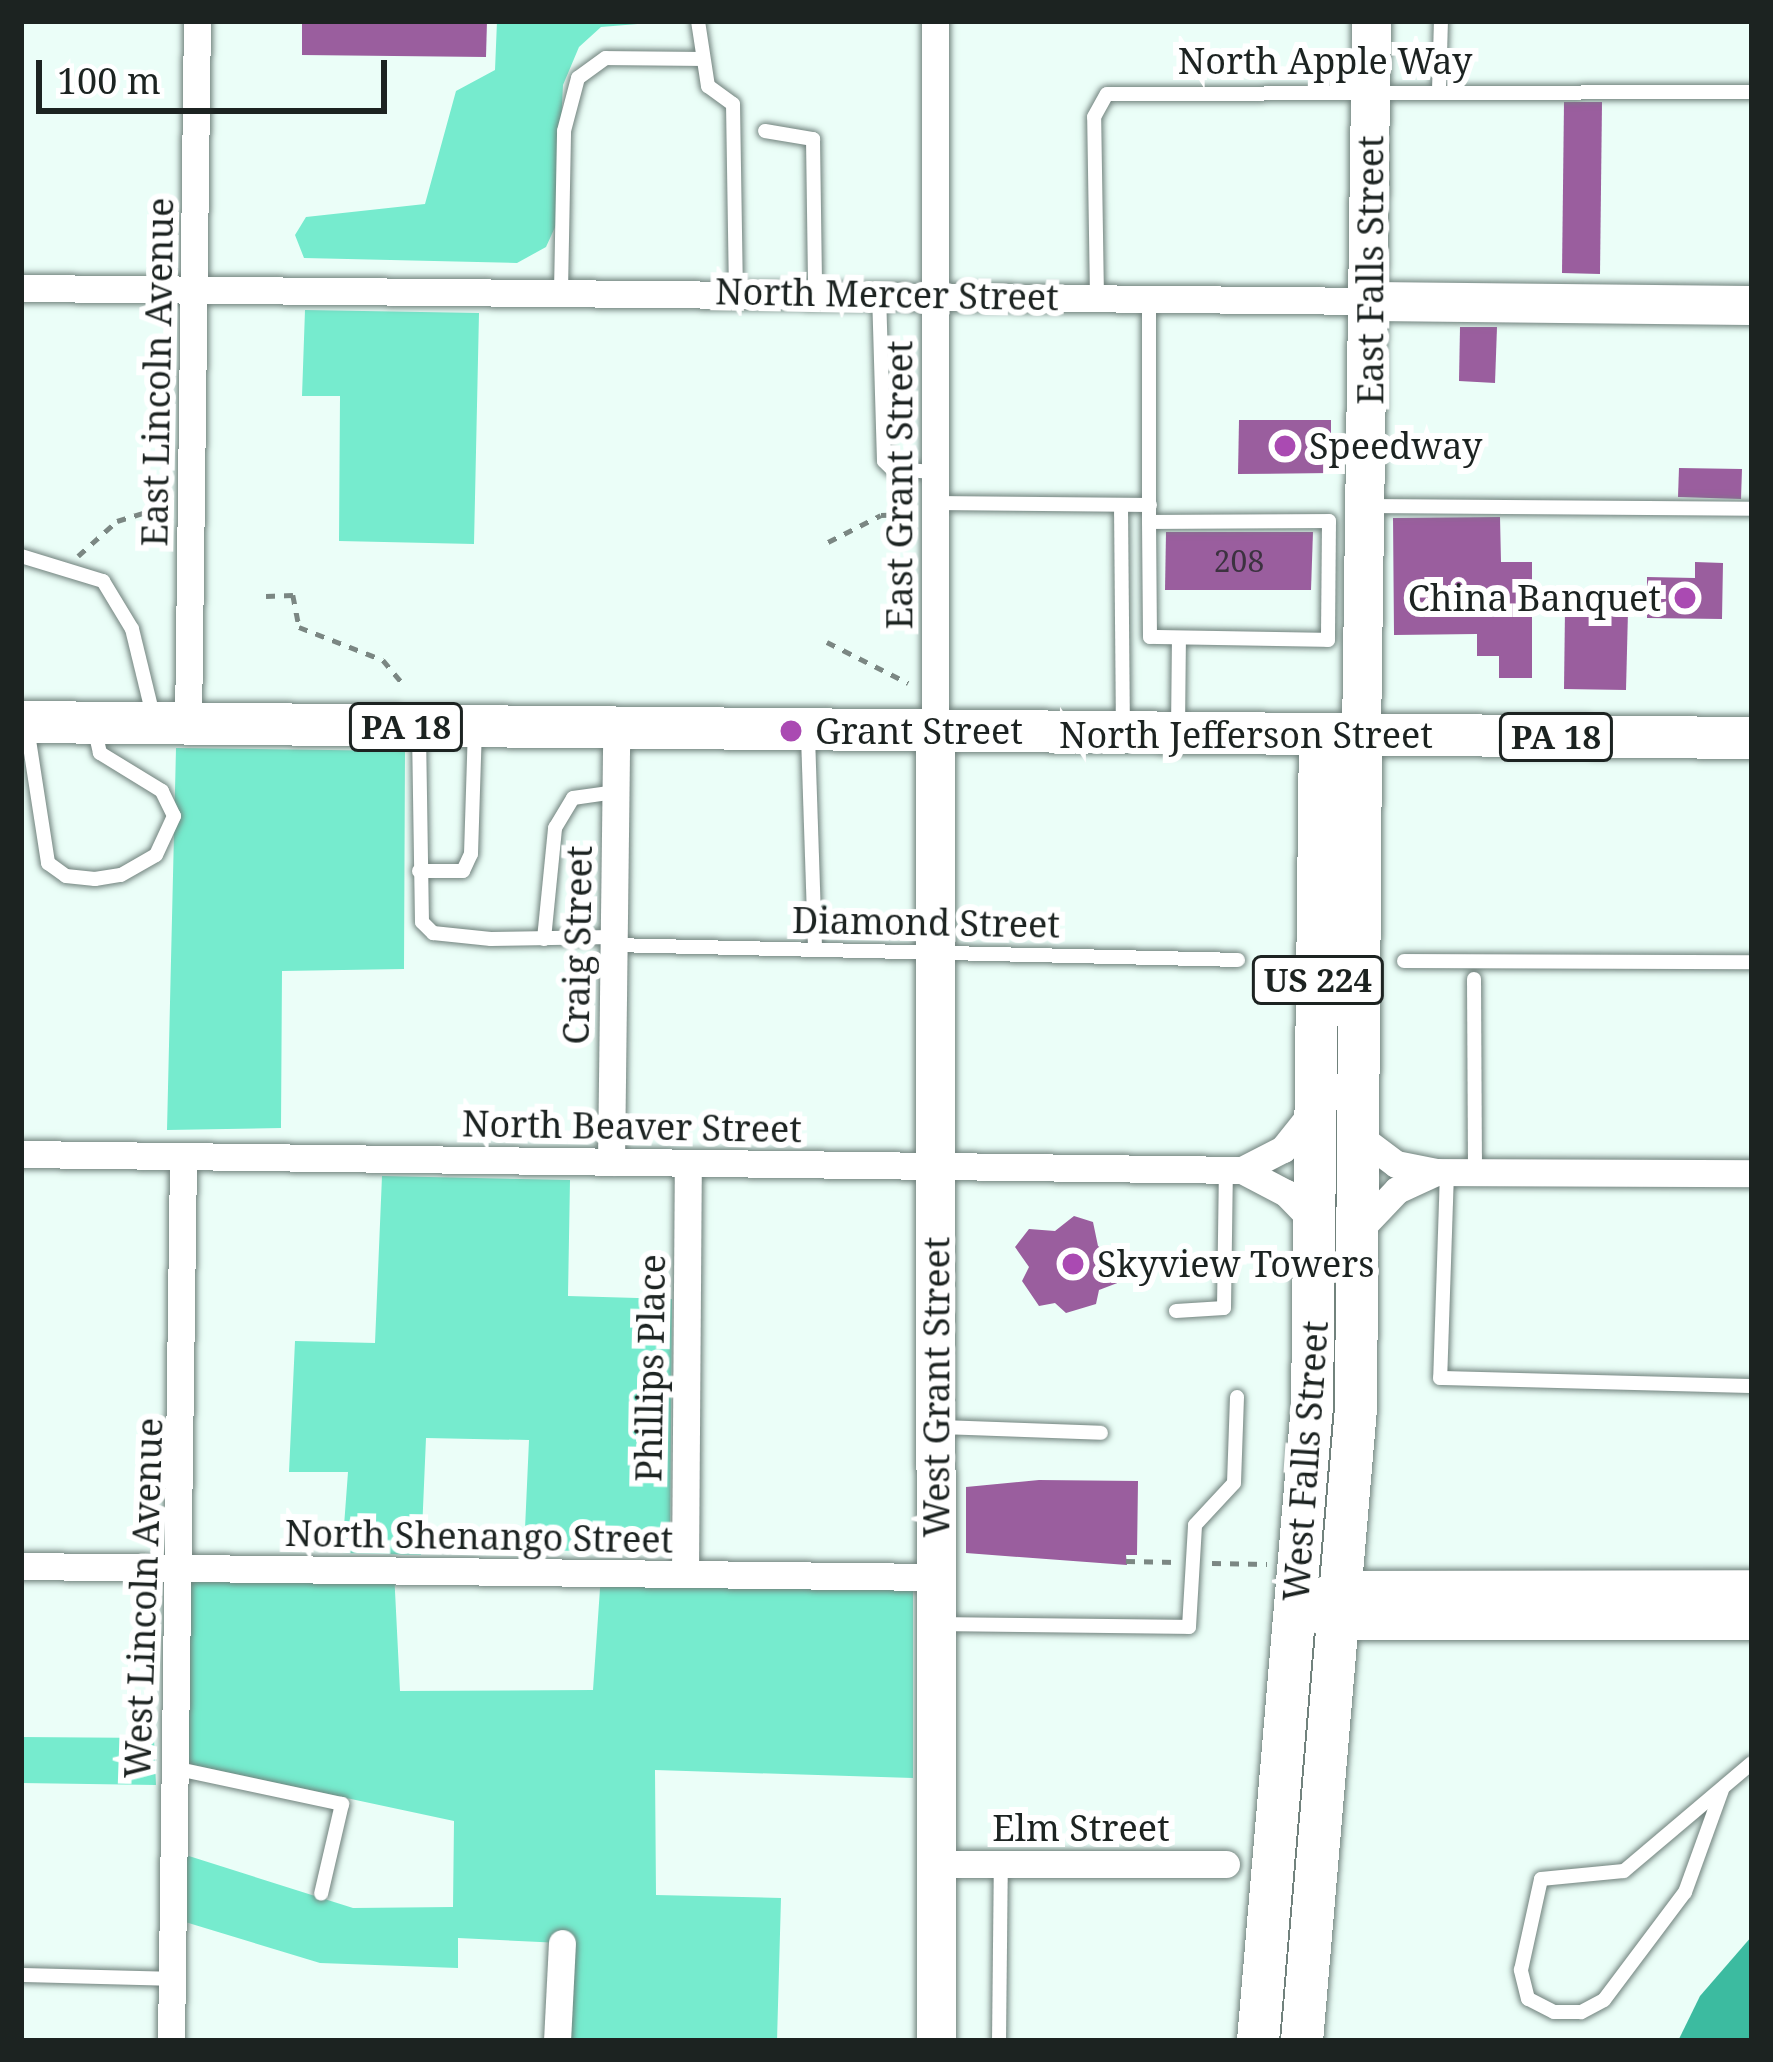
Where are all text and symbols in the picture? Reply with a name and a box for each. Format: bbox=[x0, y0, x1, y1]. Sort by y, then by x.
scale bar bbox=[42, 36, 393, 110]
street label: North Apple Way bbox=[1178, 39, 1472, 83]
text: 100 m bbox=[57, 56, 161, 105]
street label: East Falls Street bbox=[1348, 135, 1392, 405]
street label: East Lincoln Avenue bbox=[132, 197, 182, 547]
street label: North Mercer Street bbox=[715, 269, 1059, 319]
street label: East Grant Street bbox=[877, 341, 921, 629]
place label: Speedway bbox=[1309, 424, 1482, 468]
marker: Speedway bbox=[1272, 433, 1298, 459]
house number: 208 bbox=[1214, 543, 1264, 579]
place label: China Banquet bbox=[1408, 576, 1661, 620]
marker: China Banquet bbox=[1672, 585, 1698, 611]
road number: PA 18 bbox=[346, 700, 466, 754]
place label: Grant Street bbox=[815, 709, 1023, 753]
road number: PA 18 bbox=[1496, 710, 1616, 764]
street label: North Jefferson Street bbox=[1059, 713, 1433, 757]
marker: Grant Street bbox=[778, 718, 804, 744]
street label: Craig Street bbox=[554, 845, 600, 1045]
street label: Diamond Street bbox=[792, 898, 1060, 946]
road number: US 224 bbox=[1249, 953, 1387, 1007]
street label: North Beaver Street bbox=[462, 1101, 802, 1151]
street label: West Grant Street bbox=[914, 1237, 958, 1537]
place label: Skyview Towers bbox=[1097, 1242, 1375, 1286]
marker: Skyview Towers bbox=[1060, 1251, 1086, 1277]
street label: Phillips Place bbox=[626, 1254, 674, 1482]
street label: West Falls Street bbox=[1274, 1319, 1336, 1603]
street label: West Lincoln Avenue bbox=[115, 1417, 171, 1779]
street label: North Shenango Street bbox=[284, 1511, 674, 1561]
street label: Elm Street bbox=[992, 1806, 1170, 1850]

